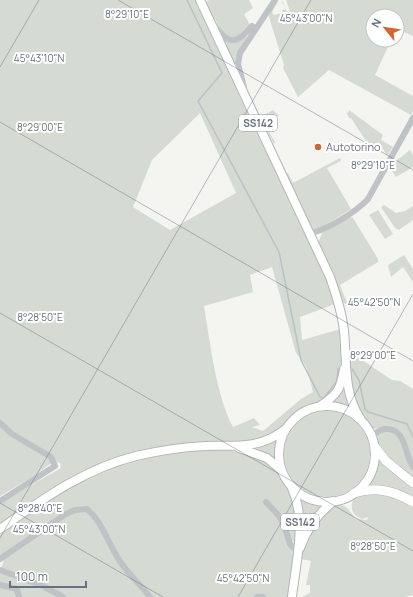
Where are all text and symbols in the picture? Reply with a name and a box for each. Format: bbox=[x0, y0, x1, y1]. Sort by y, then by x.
text: 8°29'10"E bbox=[105, 7, 149, 21]
north arrow bbox=[365, 8, 405, 48]
text: 45°43'00"N bbox=[280, 11, 332, 25]
text: N bbox=[367, 15, 384, 30]
text: 45°43'10"N bbox=[14, 51, 64, 65]
road number: SS142 bbox=[239, 115, 277, 131]
text: 8°29'00"E bbox=[17, 120, 63, 134]
place label: Autotorino bbox=[326, 139, 381, 154]
marker: Autotorino bbox=[313, 142, 323, 152]
text: 8°29'10"E bbox=[351, 158, 395, 172]
text: 45°42'50"N bbox=[348, 295, 400, 309]
text: 8°28'50"E bbox=[17, 310, 63, 324]
text: 8°29'00"E bbox=[350, 348, 396, 362]
text: 8°28'40"E bbox=[18, 501, 62, 515]
road number: SS142 bbox=[281, 514, 319, 530]
text: 45°43'00"N bbox=[13, 522, 65, 536]
text: 8°28'50"E bbox=[350, 539, 396, 553]
scale bar bbox=[10, 563, 86, 589]
text: 100 m bbox=[16, 568, 48, 585]
text: 45°42'50"N bbox=[217, 571, 269, 585]

